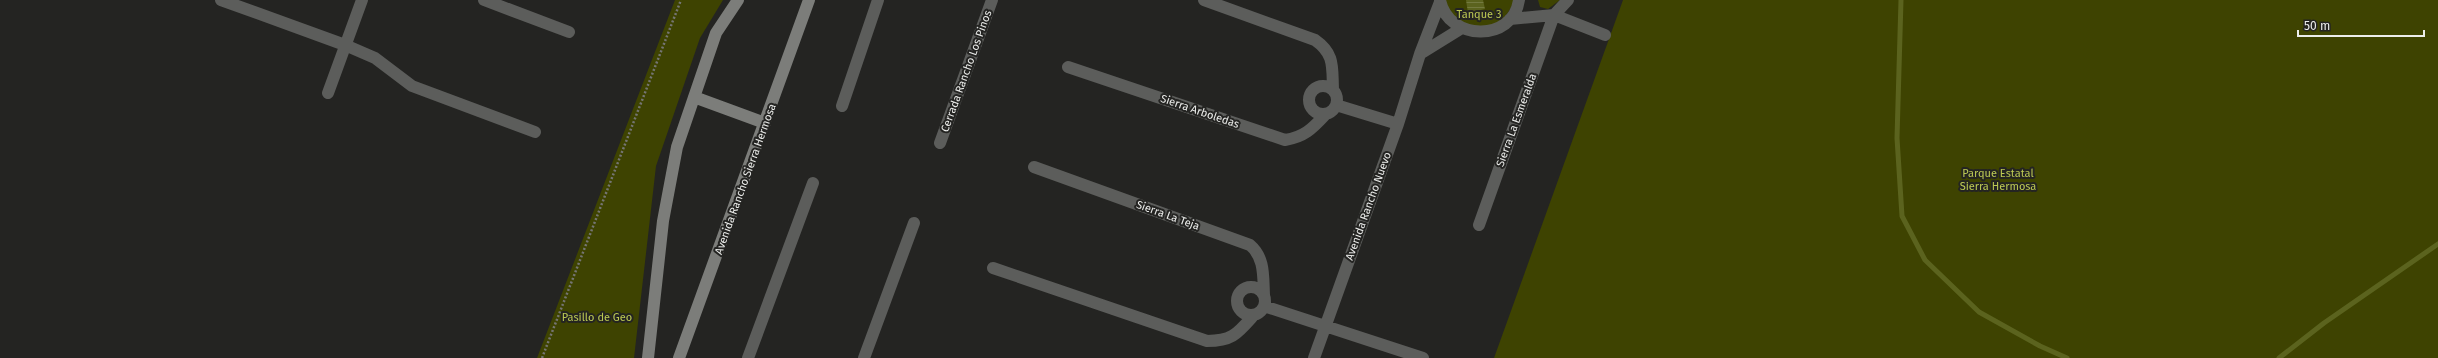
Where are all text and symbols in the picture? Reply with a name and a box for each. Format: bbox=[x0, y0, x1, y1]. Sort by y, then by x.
street label: Cerrada Rancho Los Pinos bbox=[938, 8, 995, 134]
park label: Tanque 3 bbox=[1457, 8, 1501, 21]
scale bar bbox=[2298, 12, 2424, 38]
text: 50 m bbox=[2304, 19, 2330, 33]
street label: Sierra La Esmeralda bbox=[1494, 72, 1539, 169]
street label: Sierra Arboledas bbox=[1159, 92, 1241, 131]
street label: Avenida Rancho Sierra Hermosa bbox=[712, 102, 779, 256]
street label: Avenida Rancho Nuevo bbox=[1343, 150, 1394, 262]
park label: Parque Estatal Sierra Hermosa bbox=[1960, 167, 2036, 193]
street label: Sierra La Teja bbox=[1134, 198, 1201, 233]
park label: Pasillo de Geo bbox=[562, 311, 632, 324]

